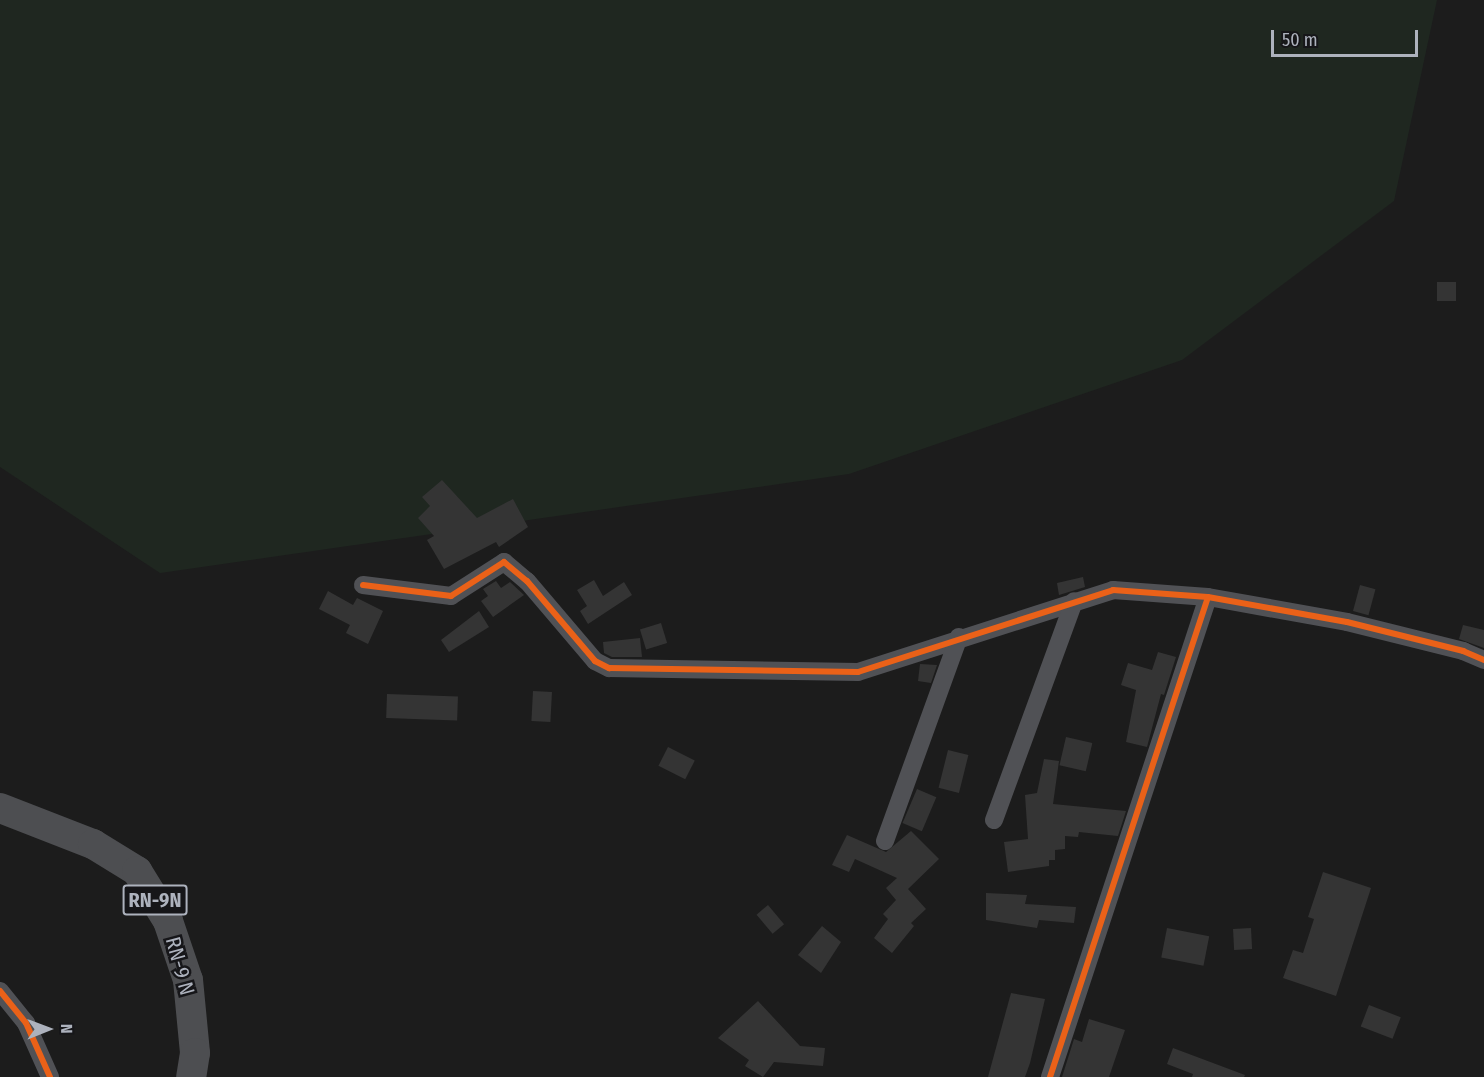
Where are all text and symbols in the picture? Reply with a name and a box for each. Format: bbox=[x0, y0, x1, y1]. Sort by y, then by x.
scale bar bbox=[1274, 18, 1421, 56]
text: 50 m bbox=[1282, 29, 1318, 51]
road number: RN-9N bbox=[122, 883, 188, 917]
street label: RN-9 N bbox=[160, 934, 200, 998]
north arrow bbox=[18, 999, 78, 1059]
text: N bbox=[57, 1024, 76, 1034]

